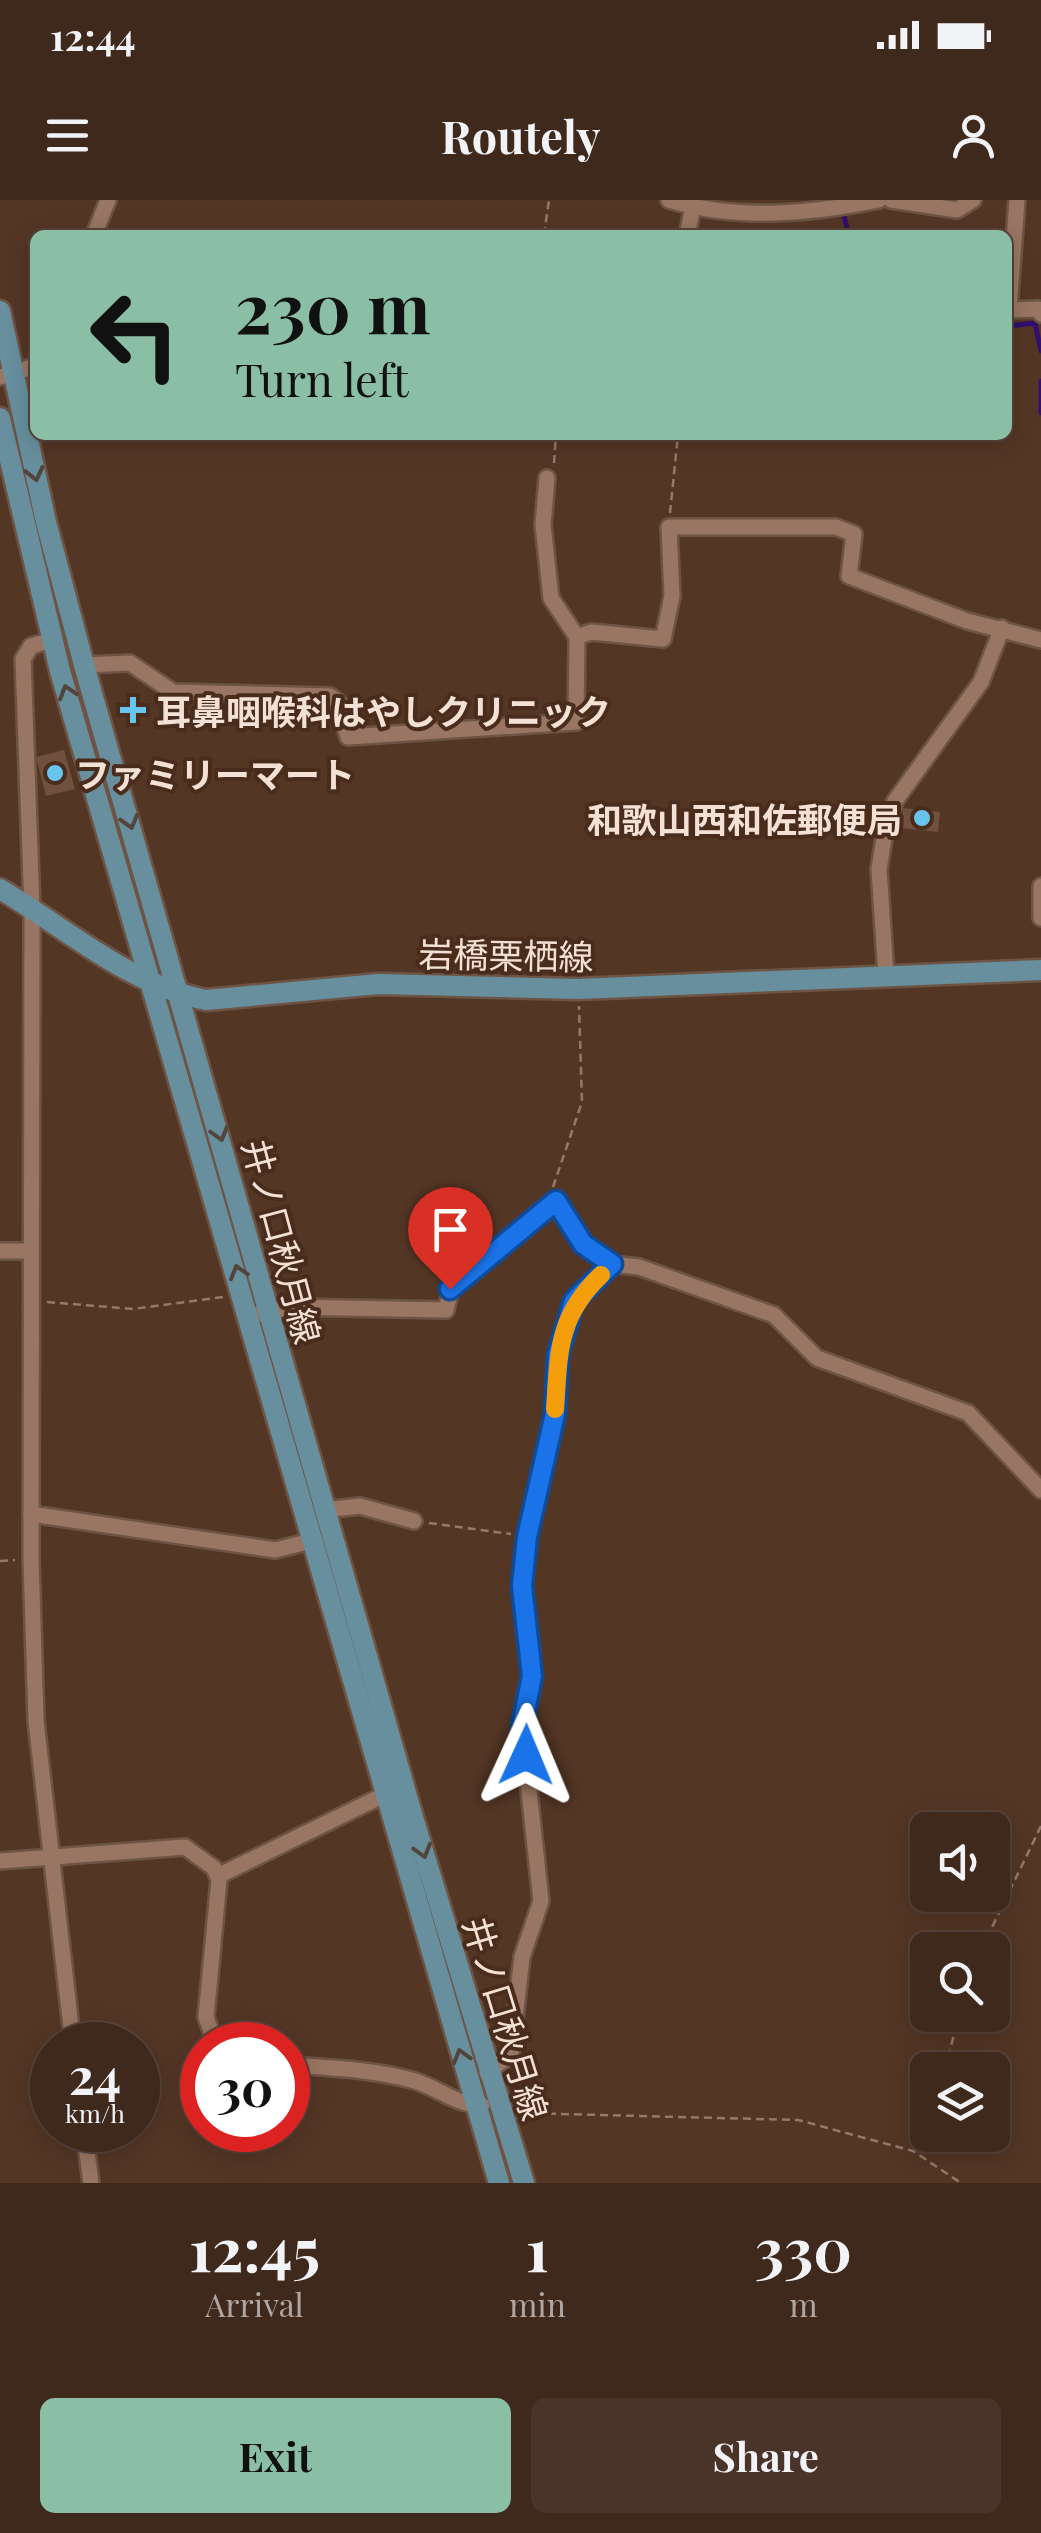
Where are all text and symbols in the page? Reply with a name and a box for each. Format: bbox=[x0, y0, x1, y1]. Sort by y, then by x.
text: 12:44 bbox=[50, 10, 136, 61]
text: Routely bbox=[441, 105, 600, 165]
icon: menu bbox=[40, 108, 95, 163]
icon: person bbox=[946, 108, 1001, 163]
text: 230 m bbox=[235, 258, 431, 352]
icon: left bbox=[70, 270, 200, 400]
text: Turn left bbox=[235, 348, 409, 408]
one-way arrow bbox=[23, 466, 44, 483]
one-way arrow bbox=[58, 684, 79, 701]
place label: 耳鼻咽喉科はやしクリニック bbox=[156, 687, 611, 734]
marker: 耳鼻咽喉科はやしクリニック bbox=[120, 697, 146, 723]
place label: ファミリーマート bbox=[75, 750, 355, 797]
marker: ファミリーマート bbox=[44, 762, 66, 784]
place label: 和歌山西和佐郵便局 bbox=[587, 795, 902, 842]
marker: 和歌山西和佐郵便局 bbox=[911, 807, 933, 829]
one-way arrow bbox=[118, 813, 139, 830]
street label: 岩橋栗栖線 bbox=[418, 929, 594, 979]
one-way arrow bbox=[208, 1125, 229, 1142]
street label: 井ノ口秋月線 bbox=[233, 1133, 333, 1349]
pin bbox=[408, 1187, 493, 1290]
icon: arrive bbox=[423, 1202, 478, 1257]
one-way arrow bbox=[229, 1264, 250, 1281]
position arrow bbox=[474, 1703, 578, 1807]
map controls bbox=[910, 1812, 1010, 2152]
button: sound bbox=[910, 1812, 1010, 1912]
one-way arrow bbox=[411, 1842, 432, 1859]
street label: 井ノ口秋月線 bbox=[454, 1911, 560, 2125]
button: search bbox=[910, 1932, 1010, 2032]
speed limit sign: 30 bbox=[180, 2022, 310, 2152]
text: 24 bbox=[69, 2041, 121, 2108]
one-way arrow bbox=[452, 2048, 473, 2065]
button: layers bbox=[910, 2052, 1010, 2152]
text: km/h bbox=[65, 2096, 125, 2129]
text: 12:45 bbox=[189, 2207, 320, 2287]
text: 1 bbox=[526, 2207, 549, 2287]
text: 330 bbox=[755, 2207, 852, 2287]
text: Arrival bbox=[205, 2282, 304, 2325]
text: min bbox=[509, 2282, 566, 2325]
text: m bbox=[789, 2282, 818, 2325]
button: Exit bbox=[40, 2398, 511, 2513]
button: Share bbox=[531, 2398, 1001, 2513]

